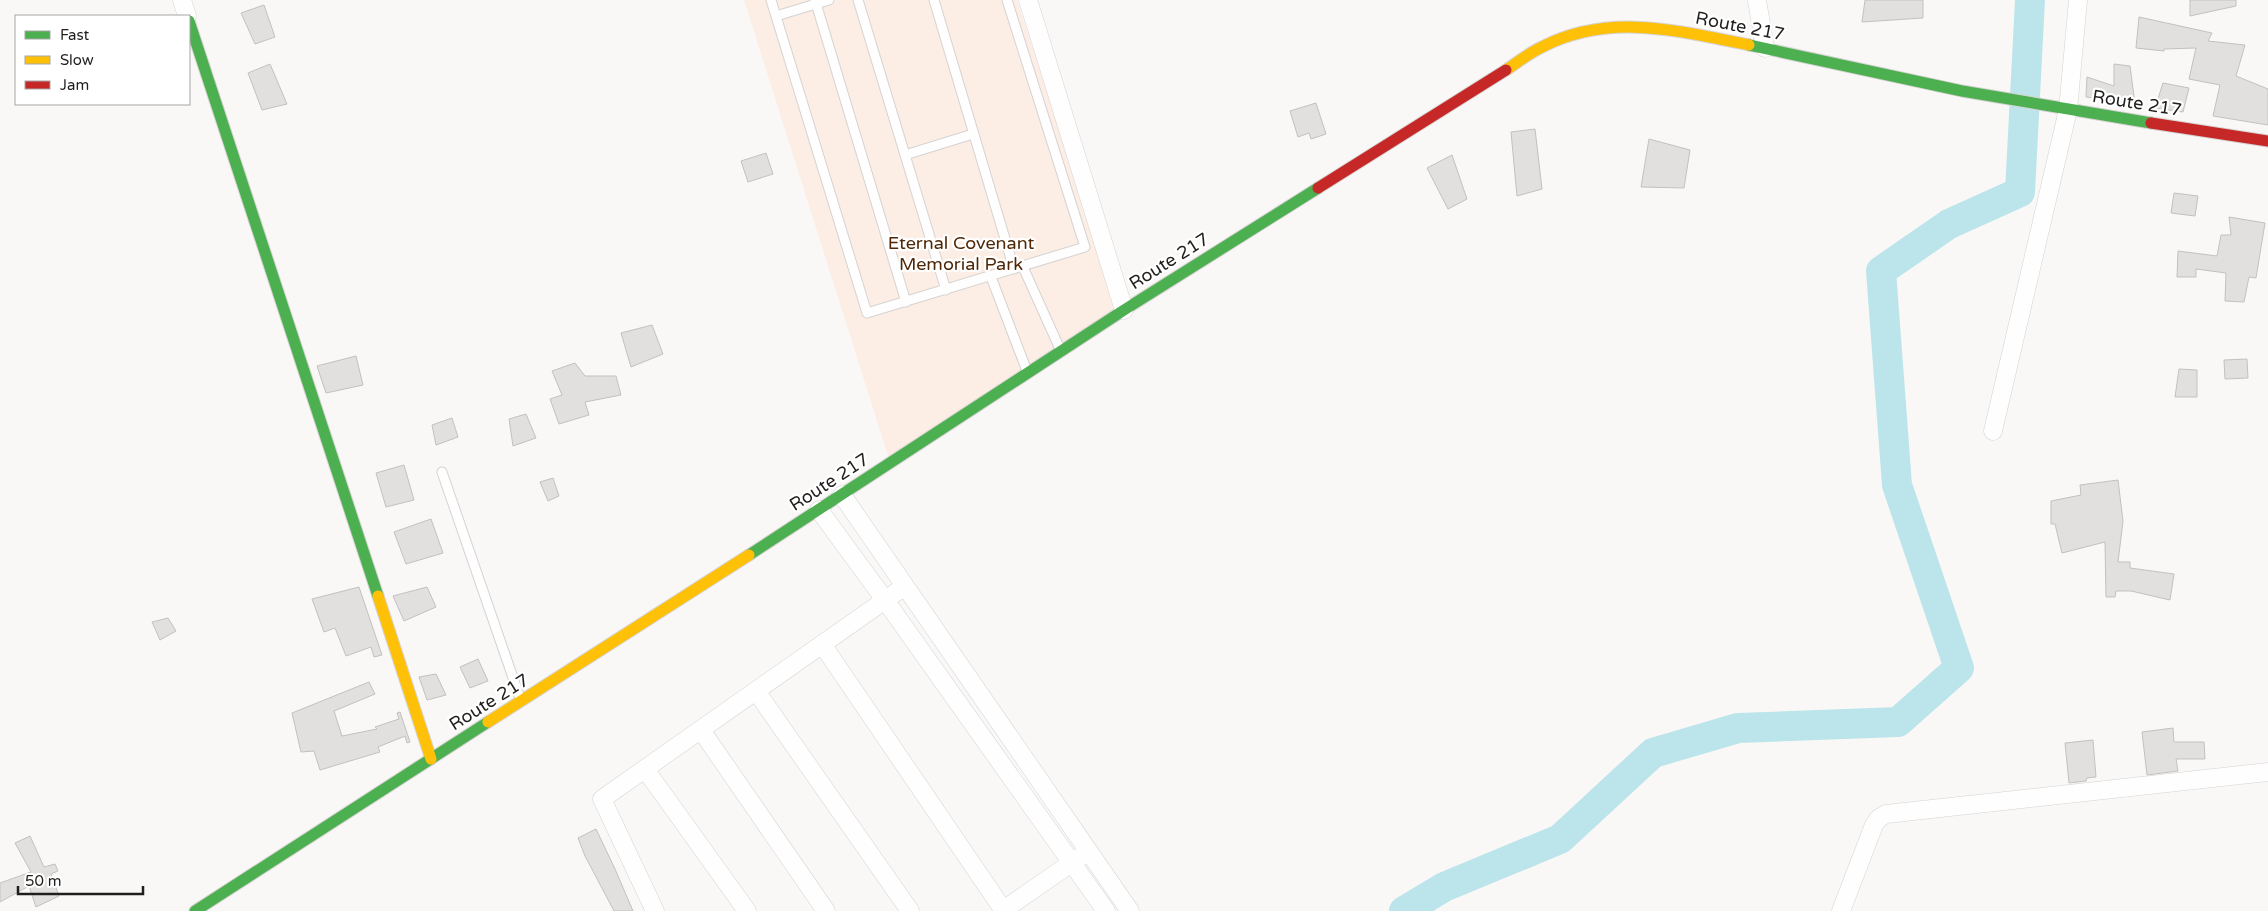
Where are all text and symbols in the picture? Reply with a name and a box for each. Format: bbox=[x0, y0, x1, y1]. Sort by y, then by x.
street label: Route 217 bbox=[1694, 7, 1786, 45]
legend bbox=[15, 15, 190, 105]
text: Fast bbox=[60, 26, 90, 44]
text: Slow bbox=[60, 51, 94, 69]
text: Jam bbox=[60, 76, 89, 94]
street label: Route 217 bbox=[2091, 85, 2183, 121]
street label: Route 217 bbox=[1125, 228, 1213, 294]
park label: Eternal Covenant Memorial Park bbox=[888, 232, 1034, 275]
street label: Route 217 bbox=[785, 448, 873, 516]
street label: Route 217 bbox=[445, 669, 533, 735]
scale bar bbox=[18, 864, 142, 896]
text: 50 m bbox=[25, 872, 62, 890]

